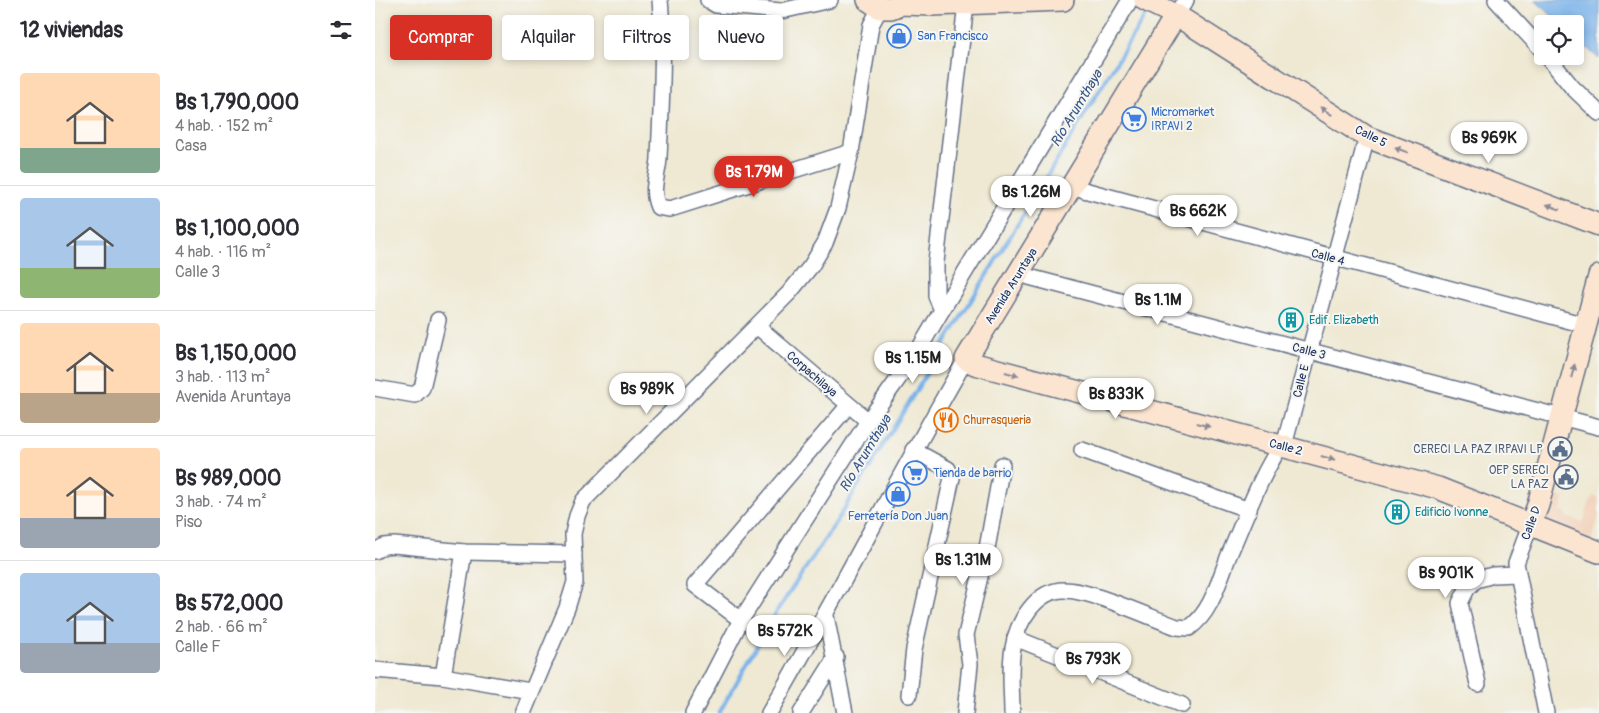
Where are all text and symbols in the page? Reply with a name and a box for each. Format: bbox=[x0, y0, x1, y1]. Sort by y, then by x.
chip: Comprar bbox=[390, 15, 492, 60]
chip: Alquilar bbox=[502, 15, 594, 60]
chip: Filtros bbox=[604, 15, 689, 60]
chip: Nuevo bbox=[699, 15, 783, 60]
map controls bbox=[1534, 15, 1584, 65]
button: locate bbox=[1534, 15, 1584, 65]
icon: filters bbox=[327, 16, 355, 44]
text: 12 viviendas bbox=[20, 17, 123, 44]
shop icon: San Francisco bbox=[886, 23, 912, 49]
place label: San Francisco bbox=[917, 29, 989, 44]
water label: Río Arumthaya bbox=[1047, 65, 1107, 150]
text: Bs 1,790,000 bbox=[175, 89, 299, 116]
icon: home bbox=[60, 93, 120, 153]
place label: Micromarket IRPAVI 2 bbox=[1151, 105, 1214, 134]
supermarket icon: Micromarket IRPAVI 2 bbox=[1121, 106, 1147, 132]
one-way arrow bbox=[1319, 106, 1332, 116]
text: 4 hab. · 152 m² bbox=[175, 116, 273, 136]
pin: Bs 969K bbox=[1443, 121, 1535, 164]
street label: Calle 5 bbox=[1352, 122, 1389, 151]
text: Bs 969K bbox=[1461, 128, 1517, 148]
text: Casa bbox=[175, 136, 207, 156]
one-way arrow bbox=[1393, 146, 1408, 154]
pin: Bs 1.79M bbox=[702, 156, 806, 198]
text: Bs 1.79M bbox=[725, 162, 783, 182]
pin: Bs 1.26M bbox=[979, 176, 1083, 218]
text: Bs 1.26M bbox=[1001, 182, 1061, 202]
pin: Bs 662K bbox=[1152, 194, 1244, 237]
text: Bs 662K bbox=[1170, 201, 1226, 221]
one-way arrow bbox=[1546, 203, 1561, 210]
text: Bs 1,100,000 bbox=[175, 215, 300, 242]
icon: home bbox=[60, 218, 120, 278]
text: 4 hab. · 116 m² bbox=[175, 242, 271, 262]
street label: Avenida Aruntaya bbox=[982, 245, 1041, 327]
street label: Calle 4 bbox=[1309, 246, 1346, 269]
text: Calle 3 bbox=[175, 262, 220, 282]
pin: Bs 1.1M bbox=[1112, 284, 1204, 326]
text: Bs 1.1M bbox=[1134, 290, 1182, 310]
building icon: Edif. Elizabeth bbox=[1278, 307, 1304, 333]
place label: Edif. Elizabeth bbox=[1309, 313, 1379, 328]
text: Bs 1,150,000 bbox=[175, 340, 297, 367]
street label: Calle 3 bbox=[1291, 340, 1327, 363]
pin: Bs 1.15M bbox=[861, 342, 965, 384]
icon: home bbox=[60, 343, 120, 403]
street label: Corpachilaya bbox=[783, 348, 840, 401]
text: Bs 1.15M bbox=[885, 348, 941, 368]
street label: Calle E bbox=[1290, 363, 1313, 399]
one-way arrow bbox=[1569, 364, 1577, 379]
text: 3 hab. · 113 m² bbox=[175, 367, 270, 387]
one-way arrow bbox=[1005, 370, 1020, 378]
pin: Bs 989K bbox=[601, 372, 693, 415]
pin: Bs 833K bbox=[1070, 378, 1162, 420]
text: Bs 989K bbox=[620, 379, 674, 399]
text: Bs 833K bbox=[1088, 384, 1144, 404]
text: Avenida Aruntaya bbox=[175, 387, 291, 407]
restaurant icon: Churrasqueria bbox=[933, 407, 959, 433]
water label: Río Arumthaya bbox=[836, 410, 896, 495]
place label: Churrasqueria bbox=[963, 413, 1032, 428]
one-way arrow bbox=[1196, 421, 1211, 429]
street label: Calle 2 bbox=[1268, 436, 1304, 459]
public building icon: CERECI LA PAZ IRPAVI LP bbox=[1547, 436, 1573, 462]
place label: CERECI LA PAZ IRPAVI LP bbox=[1413, 442, 1543, 457]
one-way arrow bbox=[1321, 454, 1336, 462]
supermarket icon: Tienda de barrio bbox=[902, 460, 928, 486]
place label: OEP SERECI LA PAZ bbox=[1489, 463, 1549, 492]
public building icon: OEP SERECI LA PAZ bbox=[1553, 464, 1579, 490]
text: Bs 989,000 bbox=[175, 465, 281, 492]
place label: Tienda de barrio bbox=[933, 466, 1012, 481]
icon: home bbox=[60, 468, 120, 528]
shop icon: Ferretería Don Juan bbox=[885, 481, 911, 507]
text: 3 hab. · 74 m² bbox=[175, 492, 267, 512]
building icon: Edificio Ivonne bbox=[1384, 499, 1410, 525]
street label: Calle D bbox=[1518, 504, 1545, 542]
place label: Edificio Ivonne bbox=[1415, 505, 1488, 520]
place label: Ferretería Don Juan bbox=[848, 509, 949, 524]
text: Piso bbox=[175, 512, 202, 532]
pin: Bs 1.31M bbox=[911, 544, 1015, 586]
text: Bs 1.31M bbox=[935, 550, 991, 570]
pin: Bs 901K bbox=[1400, 556, 1492, 599]
text: Bs 901K bbox=[1419, 563, 1473, 583]
text: Bs 572,000 bbox=[175, 590, 283, 617]
icon: home bbox=[60, 593, 120, 653]
pin: Bs 572K bbox=[739, 614, 831, 657]
text: 2 hab. · 66 m² bbox=[175, 617, 268, 637]
text: Bs 572K bbox=[757, 621, 813, 641]
text: Calle F bbox=[175, 637, 221, 657]
pin: Bs 793K bbox=[1047, 642, 1139, 685]
text: Bs 793K bbox=[1066, 649, 1120, 669]

